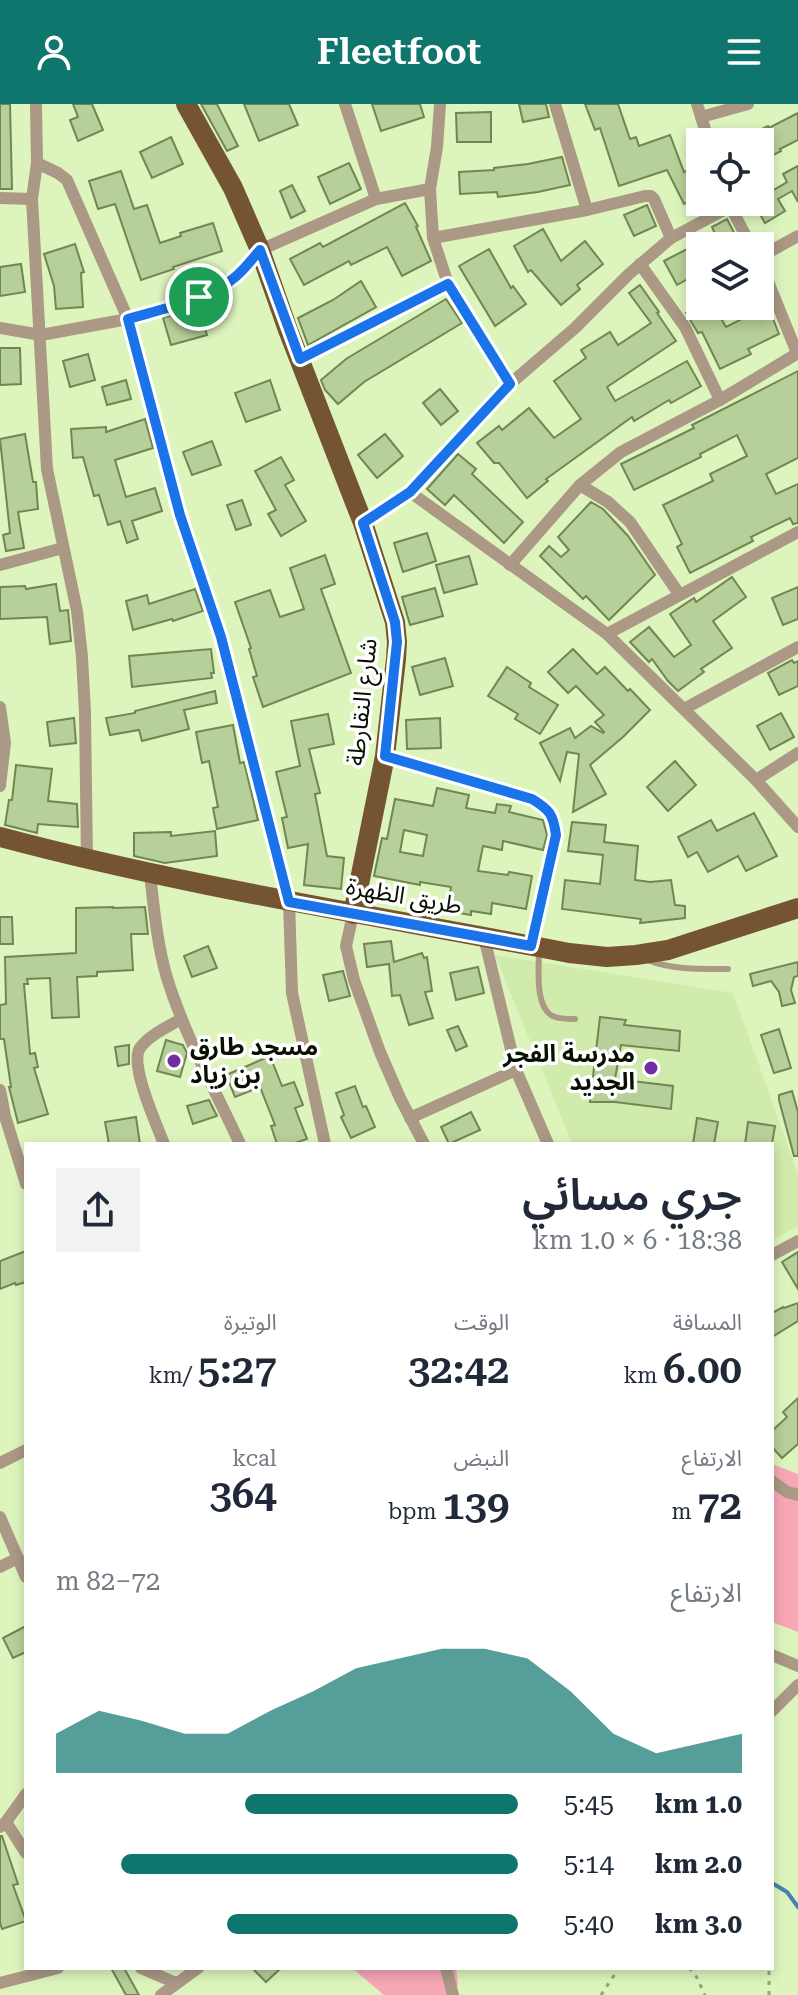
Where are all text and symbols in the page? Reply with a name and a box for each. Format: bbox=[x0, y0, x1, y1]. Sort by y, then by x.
icon: person bbox=[32, 30, 76, 74]
icon: menu bbox=[722, 30, 766, 74]
text: Fleetfoot bbox=[317, 31, 481, 73]
map controls bbox=[686, 128, 774, 320]
button: locate bbox=[686, 128, 774, 216]
button: layers bbox=[686, 232, 774, 320]
pin bbox=[165, 263, 233, 331]
icon: arrive bbox=[177, 275, 221, 319]
street label: شارع النقارطة bbox=[341, 637, 386, 767]
street label: طريق الظهرة bbox=[344, 872, 464, 921]
place label: مسجد طارق بن زياد bbox=[190, 1033, 318, 1089]
place label: مدرسة الفجر الجديد bbox=[502, 1040, 635, 1096]
marker: مسجد طارق بن زياد bbox=[165, 1052, 183, 1070]
marker: مدرسة الفجر الجديد bbox=[642, 1059, 660, 1077]
button: share bbox=[56, 1168, 140, 1252]
text: جري مسائي bbox=[522, 1169, 742, 1221]
text: 18:38 · 6 × 1.0 km bbox=[532, 1225, 742, 1255]
text: الوتيرة bbox=[224, 1310, 277, 1335]
text: الوقت bbox=[454, 1310, 509, 1335]
text: المسافة bbox=[673, 1310, 742, 1335]
text: 5:27 bbox=[198, 1346, 277, 1393]
text: 32:42 bbox=[408, 1346, 509, 1393]
text: 6.00 bbox=[663, 1346, 742, 1393]
text: /km bbox=[149, 1363, 198, 1388]
text: km bbox=[623, 1363, 663, 1388]
text: kcal bbox=[232, 1446, 277, 1471]
text: النبض bbox=[454, 1446, 509, 1471]
text: الارتفاع bbox=[682, 1446, 742, 1471]
text: 364 bbox=[209, 1471, 277, 1518]
text: 139 bbox=[442, 1482, 509, 1529]
text: 72 bbox=[697, 1482, 742, 1529]
text: bpm bbox=[388, 1499, 442, 1524]
text: m bbox=[672, 1499, 697, 1524]
text: 72–82 m bbox=[56, 1566, 160, 1596]
text: الارتفاع bbox=[671, 1578, 742, 1608]
text: 5:45 bbox=[564, 1789, 614, 1819]
text: 1.0 km bbox=[655, 1789, 742, 1819]
text: 5:14 bbox=[564, 1849, 614, 1879]
text: 2.0 km bbox=[655, 1849, 742, 1879]
text: 5:40 bbox=[564, 1909, 614, 1939]
text: 3.0 km bbox=[655, 1909, 742, 1939]

